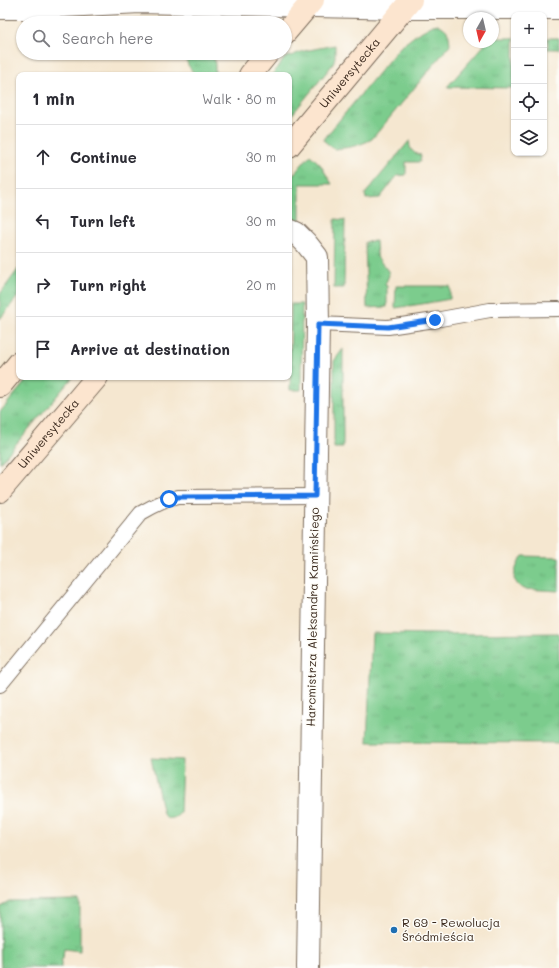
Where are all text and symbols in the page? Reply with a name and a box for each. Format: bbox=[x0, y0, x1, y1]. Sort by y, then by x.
north arrow bbox=[463, 12, 499, 48]
map controls bbox=[511, 12, 547, 156]
button: + bbox=[511, 12, 547, 48]
search box bbox=[16, 16, 292, 60]
icon: search bbox=[30, 27, 52, 49]
text: Search here bbox=[62, 28, 153, 48]
street label: Uniwersytecka bbox=[315, 34, 383, 111]
button: − bbox=[511, 48, 547, 84]
button: locate bbox=[511, 84, 547, 120]
text: 1 min bbox=[32, 87, 75, 109]
text: Walk · 80 m bbox=[202, 90, 276, 107]
button: layers bbox=[511, 120, 547, 156]
icon: ahead bbox=[32, 146, 54, 168]
text: Continue bbox=[70, 147, 137, 167]
text: 30 m bbox=[246, 148, 276, 165]
icon: left bbox=[32, 210, 54, 232]
text: Turn left bbox=[70, 211, 135, 231]
text: 30 m bbox=[246, 212, 276, 229]
icon: right bbox=[32, 274, 54, 296]
text: Turn right bbox=[70, 275, 147, 295]
text: 20 m bbox=[246, 276, 276, 293]
route end bbox=[426, 311, 444, 329]
icon: arrive bbox=[32, 338, 54, 360]
text: Arrive at destination bbox=[70, 339, 230, 359]
street label: Uniwersytecka bbox=[14, 395, 82, 472]
route start bbox=[160, 490, 178, 508]
street label: Harcmistrza Aleksandra Kamińskiego bbox=[302, 507, 322, 727]
place label: R 69 - Rewolucja Śródmieścia bbox=[402, 914, 500, 944]
marker: R 69 - Rewolucja Śródmieścia bbox=[389, 925, 399, 935]

